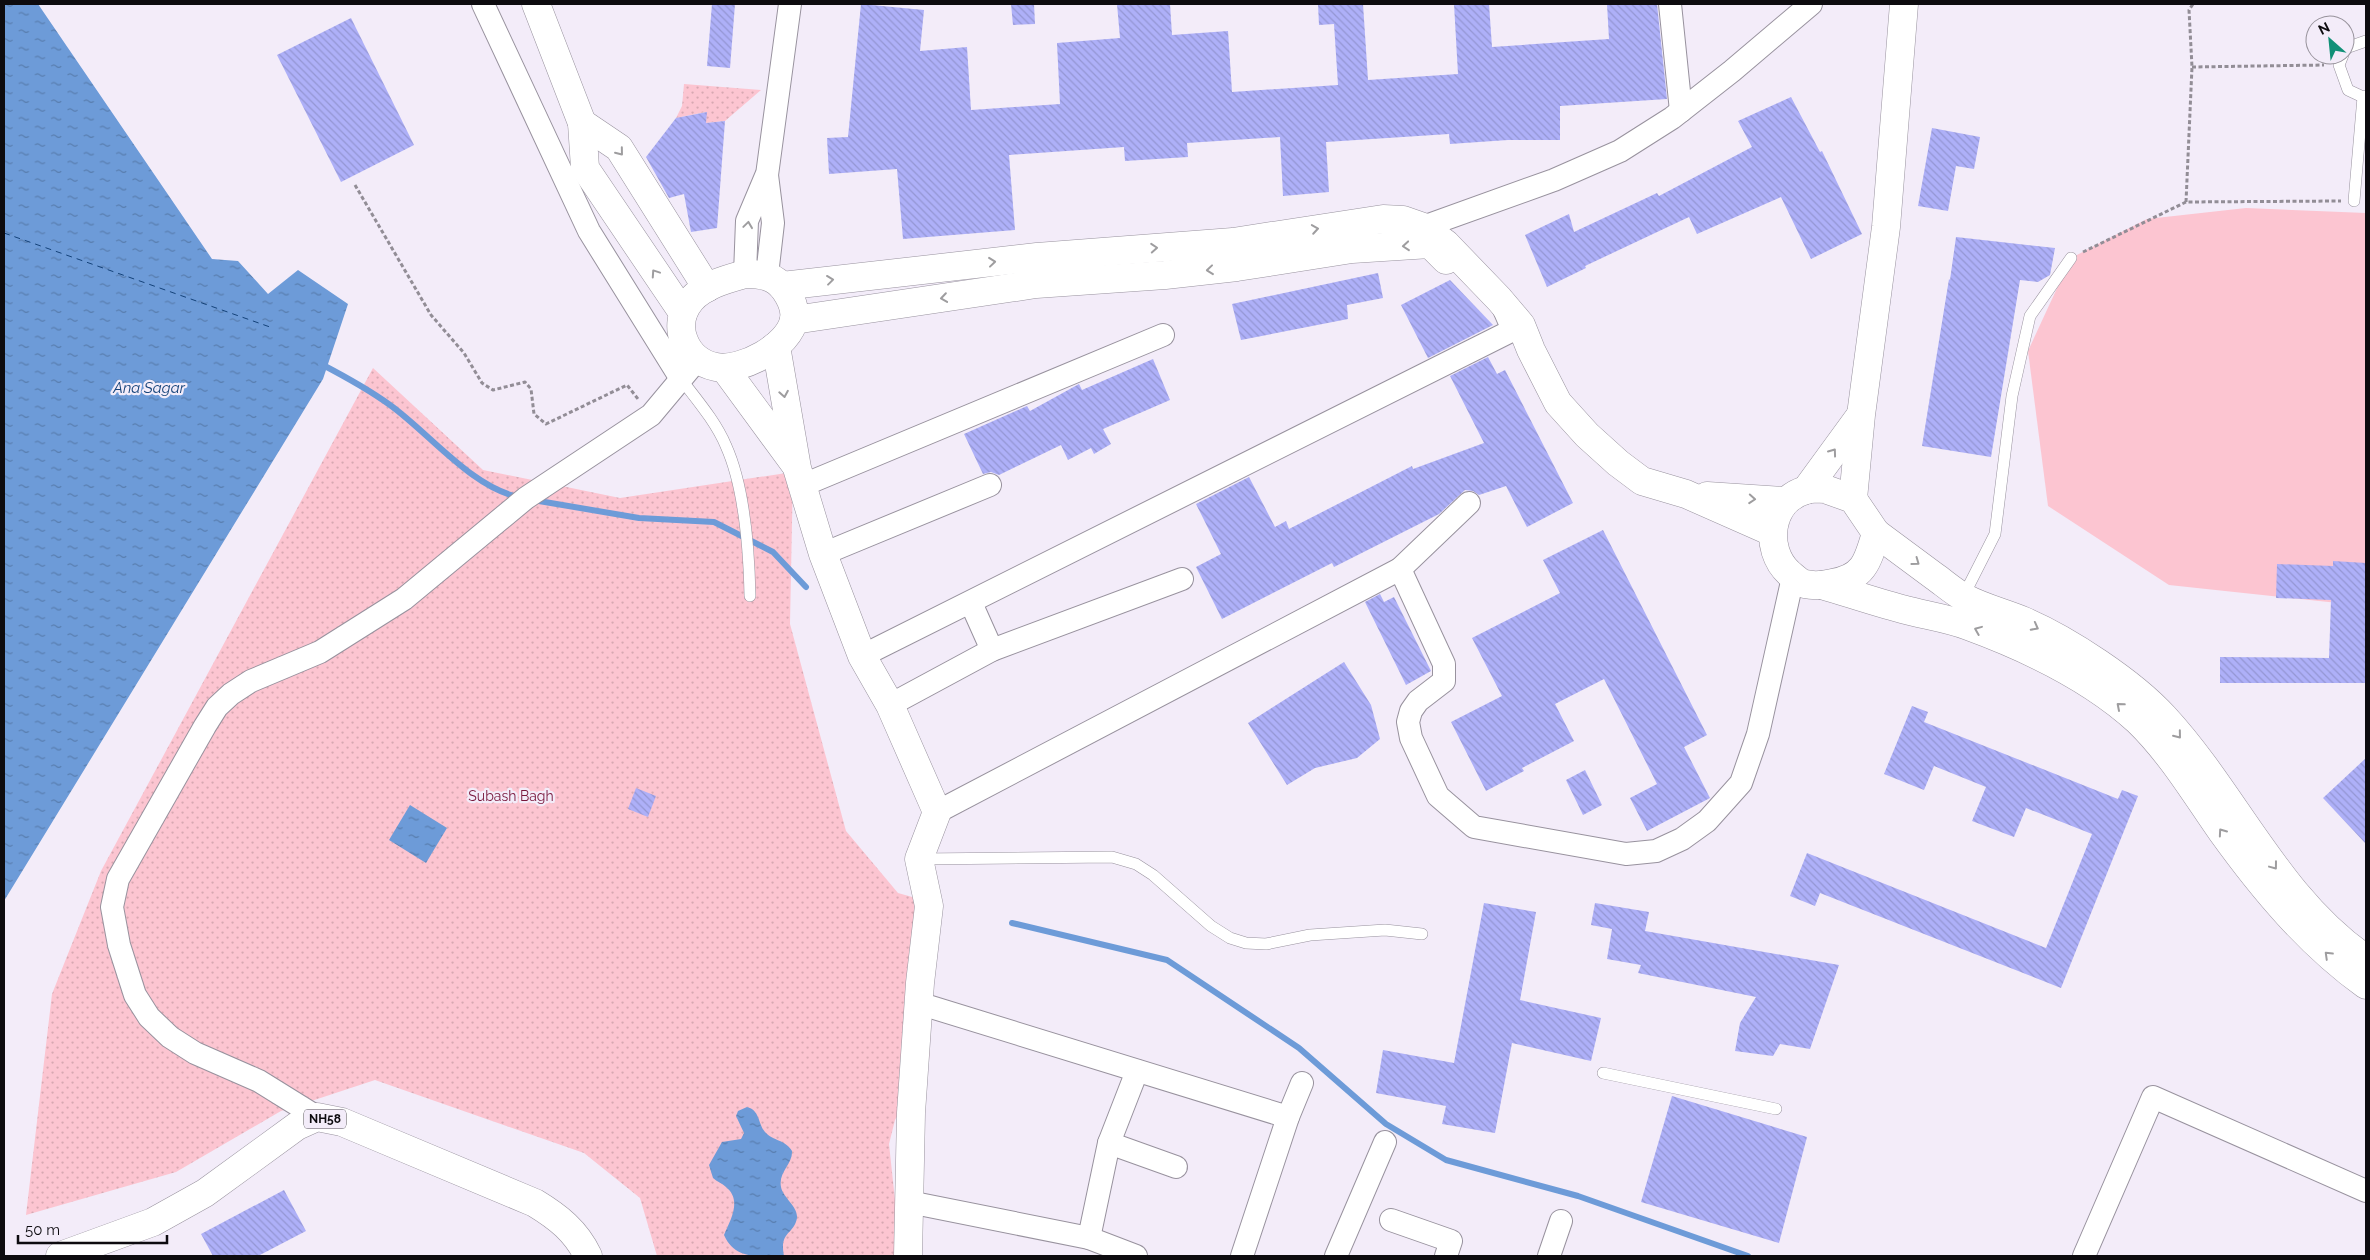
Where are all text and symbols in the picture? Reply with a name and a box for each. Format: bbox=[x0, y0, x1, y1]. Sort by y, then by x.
north arrow bbox=[2305, 15, 2355, 65]
text: N bbox=[2316, 19, 2332, 38]
one-way arrow bbox=[615, 146, 624, 155]
one-way arrow bbox=[742, 221, 753, 229]
one-way arrow bbox=[1310, 224, 1319, 234]
one-way arrow bbox=[1401, 240, 1409, 251]
one-way arrow bbox=[1150, 243, 1158, 254]
one-way arrow bbox=[988, 257, 996, 268]
one-way arrow bbox=[1205, 264, 1213, 275]
one-way arrow bbox=[652, 269, 662, 278]
one-way arrow bbox=[826, 275, 834, 286]
one-way arrow bbox=[939, 292, 948, 302]
water label: Ana Sagar bbox=[112, 379, 186, 397]
one-way arrow bbox=[779, 389, 789, 398]
one-way arrow bbox=[1828, 449, 1836, 458]
one-way arrow bbox=[1748, 493, 1756, 504]
one-way arrow bbox=[1910, 556, 1920, 565]
one-way arrow bbox=[2030, 621, 2039, 631]
one-way arrow bbox=[1974, 625, 1983, 636]
one-way arrow bbox=[2117, 703, 2126, 712]
one-way arrow bbox=[2172, 729, 2181, 738]
park label: Subash Bagh bbox=[468, 788, 554, 804]
one-way arrow bbox=[2219, 828, 2228, 838]
one-way arrow bbox=[2268, 860, 2276, 869]
one-way arrow bbox=[2325, 952, 2334, 961]
road number: NH58 bbox=[304, 1110, 346, 1128]
scale bar bbox=[18, 1212, 166, 1244]
text: 50 m bbox=[25, 1221, 60, 1239]

